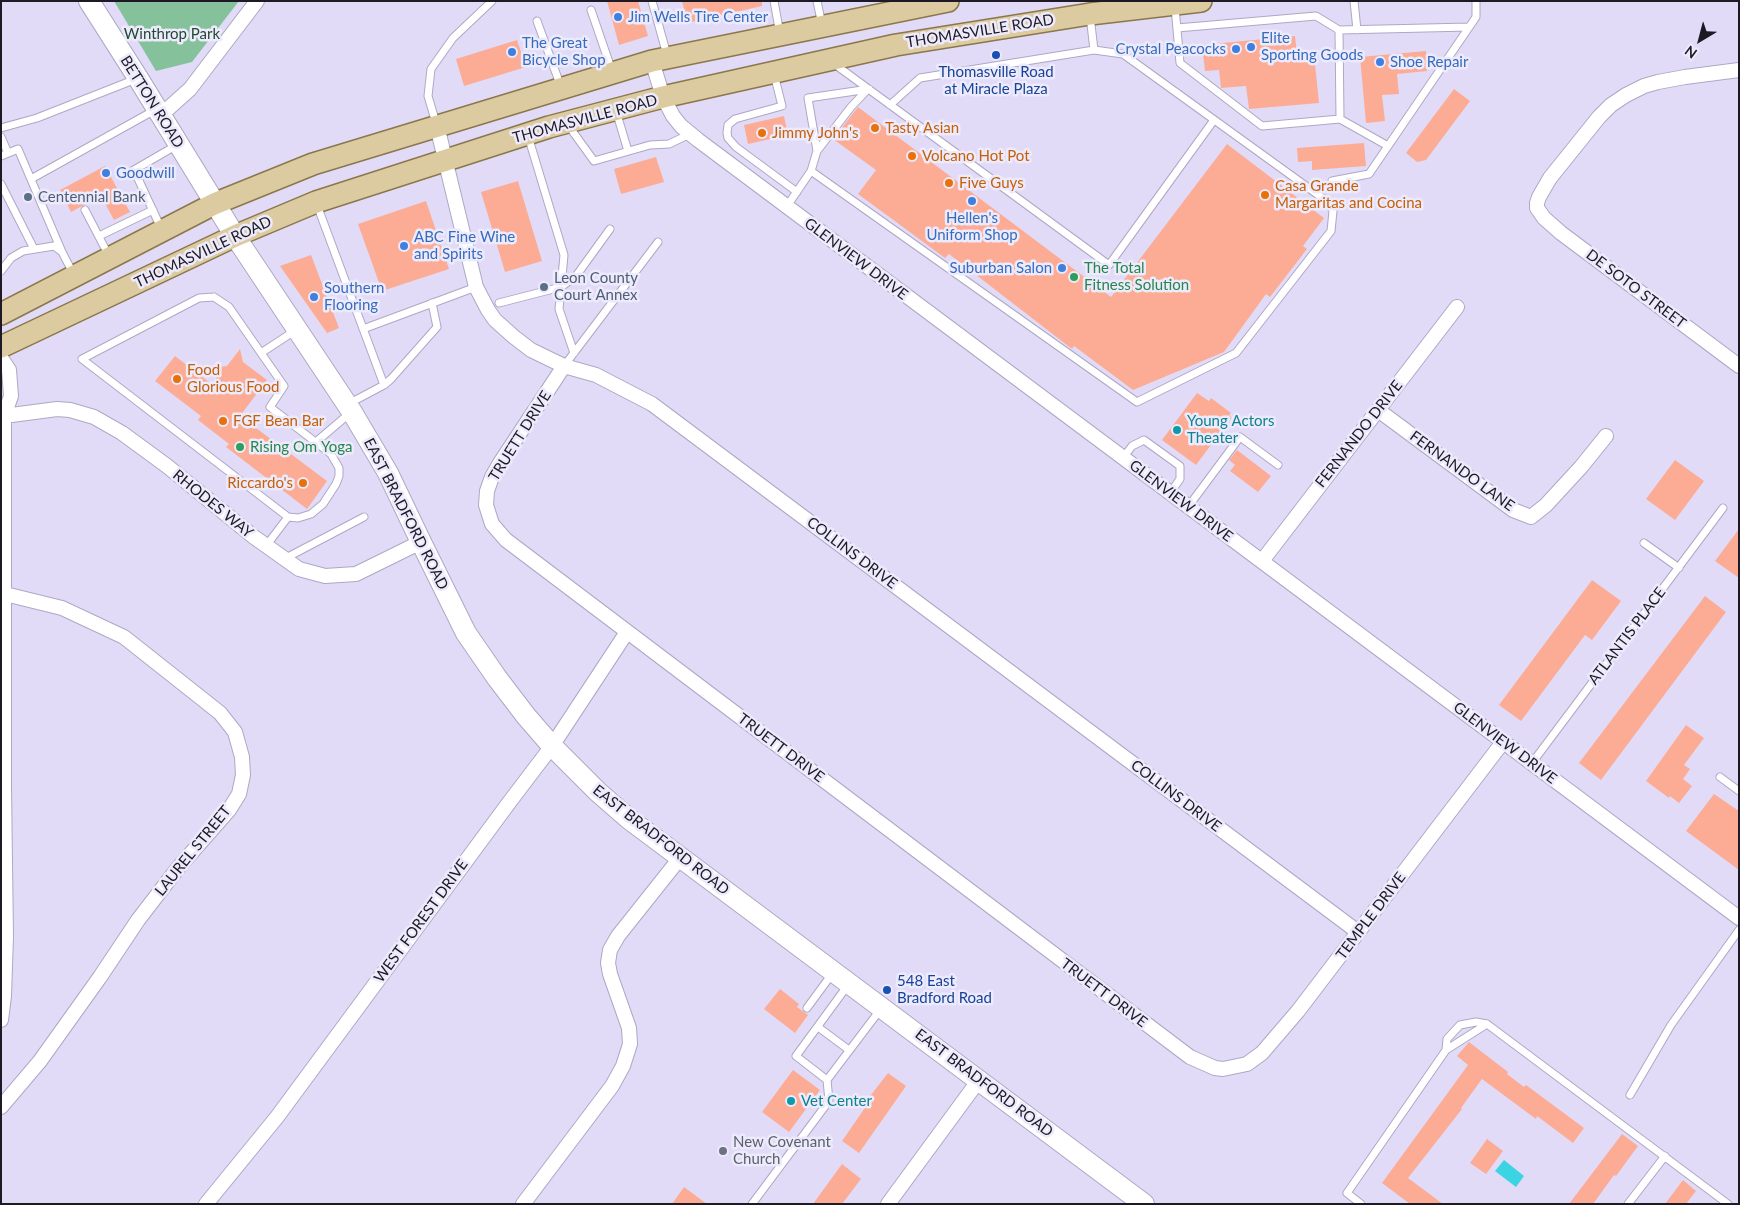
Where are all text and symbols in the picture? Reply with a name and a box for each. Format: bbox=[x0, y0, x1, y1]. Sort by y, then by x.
place label: Jim Wells Tire Center bbox=[628, 8, 768, 26]
street label: THOMASVILLE ROAD bbox=[905, 10, 1055, 52]
marker: Jim Wells Tire Center bbox=[612, 11, 624, 23]
north arrow bbox=[1675, 15, 1725, 65]
park label: Winthrop Park bbox=[124, 25, 220, 43]
place label: Elite Sporting Goods bbox=[1261, 29, 1363, 64]
place label: The Great Bicycle Shop bbox=[522, 34, 606, 69]
place label: Crystal Peacocks bbox=[1115, 40, 1226, 58]
marker: Elite Sporting Goods bbox=[1245, 41, 1257, 53]
text: N bbox=[1681, 42, 1700, 62]
marker: Crystal Peacocks bbox=[1230, 43, 1242, 55]
marker: The Great Bicycle Shop bbox=[506, 46, 518, 58]
marker: Thomasville Road at Miracle Plaza bbox=[990, 49, 1002, 61]
street label: BETTON ROAD bbox=[116, 53, 188, 151]
place label: Shoe Repair bbox=[1390, 53, 1468, 71]
marker: Shoe Repair bbox=[1374, 56, 1386, 68]
place label: Thomasville Road at Miracle Plaza bbox=[938, 63, 1054, 98]
street label: THOMASVILLE ROAD bbox=[511, 91, 659, 147]
place label: Tasty Asian bbox=[885, 119, 959, 137]
marker: Tasty Asian bbox=[869, 122, 881, 134]
place label: Jimmy John's bbox=[772, 124, 858, 142]
marker: Jimmy John's bbox=[756, 127, 768, 139]
place label: Volcano Hot Pot bbox=[922, 147, 1030, 165]
marker: Volcano Hot Pot bbox=[906, 150, 918, 162]
place label: Goodwill bbox=[116, 164, 175, 182]
marker: Goodwill bbox=[100, 167, 112, 179]
place label: Five Guys bbox=[959, 174, 1024, 192]
marker: Five Guys bbox=[943, 177, 955, 189]
place label: Casa Grande Margaritas and Cocina bbox=[1275, 177, 1422, 212]
place label: Centennial Bank bbox=[38, 188, 146, 206]
marker: Casa Grande Margaritas and Cocina bbox=[1259, 189, 1271, 201]
marker: Centennial Bank bbox=[22, 191, 34, 203]
marker: Hellen's Uniform Shop bbox=[966, 195, 978, 207]
place label: Hellen's Uniform Shop bbox=[926, 209, 1018, 244]
street label: THOMASVILLE ROAD bbox=[132, 212, 274, 292]
street label: GLENVIEW DRIVE bbox=[801, 214, 911, 304]
place label: ABC Fine Wine and Spirits bbox=[414, 228, 515, 263]
marker: ABC Fine Wine and Spirits bbox=[398, 240, 410, 252]
street label: DE SOTO STREET bbox=[1583, 246, 1689, 332]
place label: Suburban Salon bbox=[949, 259, 1052, 277]
place label: The Total Fitness Solution bbox=[1084, 259, 1189, 294]
marker: Suburban Salon bbox=[1056, 262, 1068, 274]
place label: Leon County Court Annex bbox=[554, 269, 638, 304]
marker: The Total Fitness Solution bbox=[1068, 271, 1080, 283]
place label: Southern Flooring bbox=[324, 279, 384, 314]
marker: Leon County Court Annex bbox=[538, 281, 550, 293]
marker: Southern Flooring bbox=[308, 291, 320, 303]
place label: Food Glorious Food bbox=[187, 361, 279, 396]
marker: Food Glorious Food bbox=[171, 373, 183, 385]
street label: FERNANDO DRIVE bbox=[1312, 377, 1406, 491]
street label: TRUETT DRIVE bbox=[485, 387, 555, 485]
place label: FGF Bean Bar bbox=[233, 412, 324, 430]
place label: Young Actors Theater bbox=[1187, 412, 1274, 447]
marker: FGF Bean Bar bbox=[217, 415, 229, 427]
marker: Young Actors Theater bbox=[1171, 424, 1183, 436]
street label: FERNANDO LANE bbox=[1406, 427, 1518, 515]
street label: EAST BRADFORD ROAD bbox=[360, 435, 452, 593]
place label: Rising Om Yoga bbox=[250, 438, 352, 456]
marker: Rising Om Yoga bbox=[234, 441, 246, 453]
street label: GLENVIEW DRIVE bbox=[1126, 456, 1236, 546]
street label: RHODES WAY bbox=[169, 466, 257, 542]
place label: Riccardo's bbox=[227, 474, 293, 492]
marker: Riccardo's bbox=[297, 477, 309, 489]
street label: COLLINS DRIVE bbox=[803, 513, 901, 593]
street label: ATLANTIS PLACE bbox=[1584, 584, 1670, 688]
street label: GLENVIEW DRIVE bbox=[1450, 698, 1560, 788]
street label: TRUETT DRIVE bbox=[734, 710, 828, 786]
street label: COLLINS DRIVE bbox=[1127, 756, 1225, 836]
street label: EAST BRADFORD ROAD bbox=[589, 781, 733, 899]
street label: LAUREL STREET bbox=[151, 802, 235, 900]
street label: WEST FOREST DRIVE bbox=[370, 856, 472, 986]
street label: TEMPLE DRIVE bbox=[1332, 869, 1410, 963]
street label: TRUETT DRIVE bbox=[1057, 955, 1151, 1031]
place label: 548 East Bradford Road bbox=[897, 972, 992, 1007]
marker: 548 East Bradford Road bbox=[881, 984, 893, 996]
street label: EAST BRADFORD ROAD bbox=[912, 1025, 1056, 1141]
place label: Vet Center bbox=[801, 1092, 872, 1110]
marker: Vet Center bbox=[785, 1095, 797, 1107]
place label: New Covenant Church bbox=[733, 1133, 831, 1168]
marker: New Covenant Church bbox=[717, 1145, 729, 1157]

